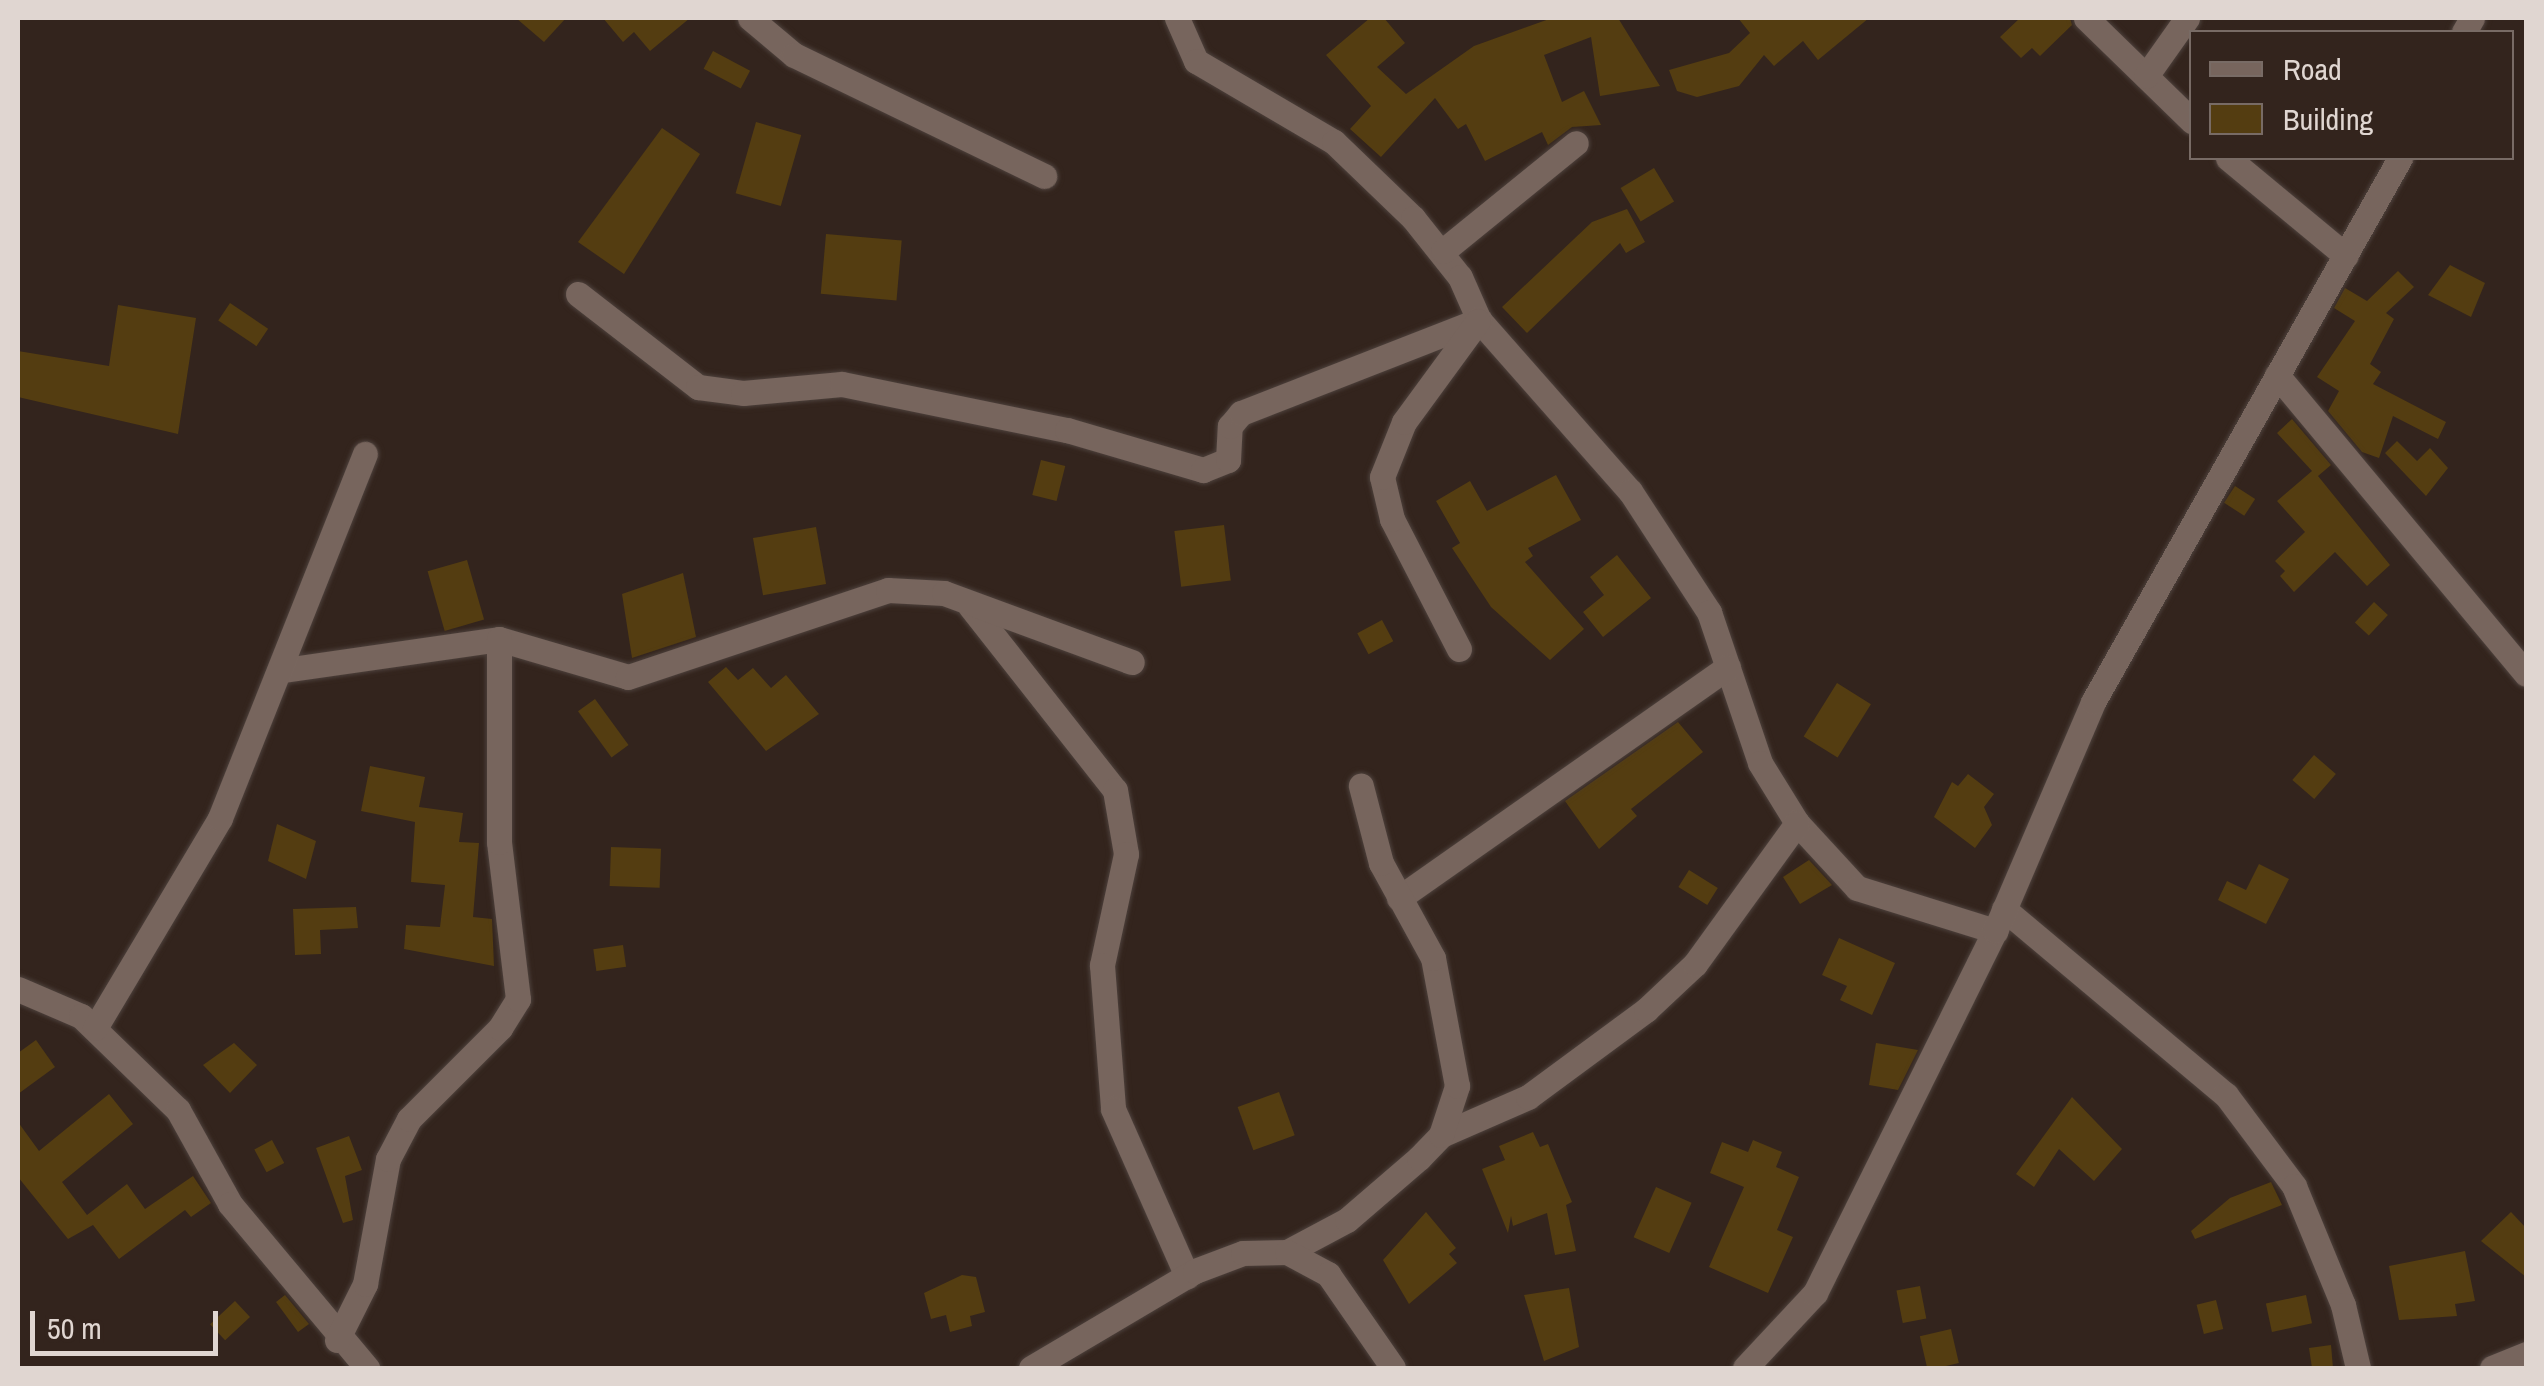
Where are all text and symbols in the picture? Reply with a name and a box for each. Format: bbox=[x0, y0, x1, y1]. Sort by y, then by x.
legend bbox=[2189, 30, 2514, 160]
text: Road bbox=[2283, 49, 2342, 89]
text: Building bbox=[2283, 99, 2373, 139]
scale bar bbox=[35, 1291, 222, 1353]
text: 50 m bbox=[47, 1308, 102, 1348]

